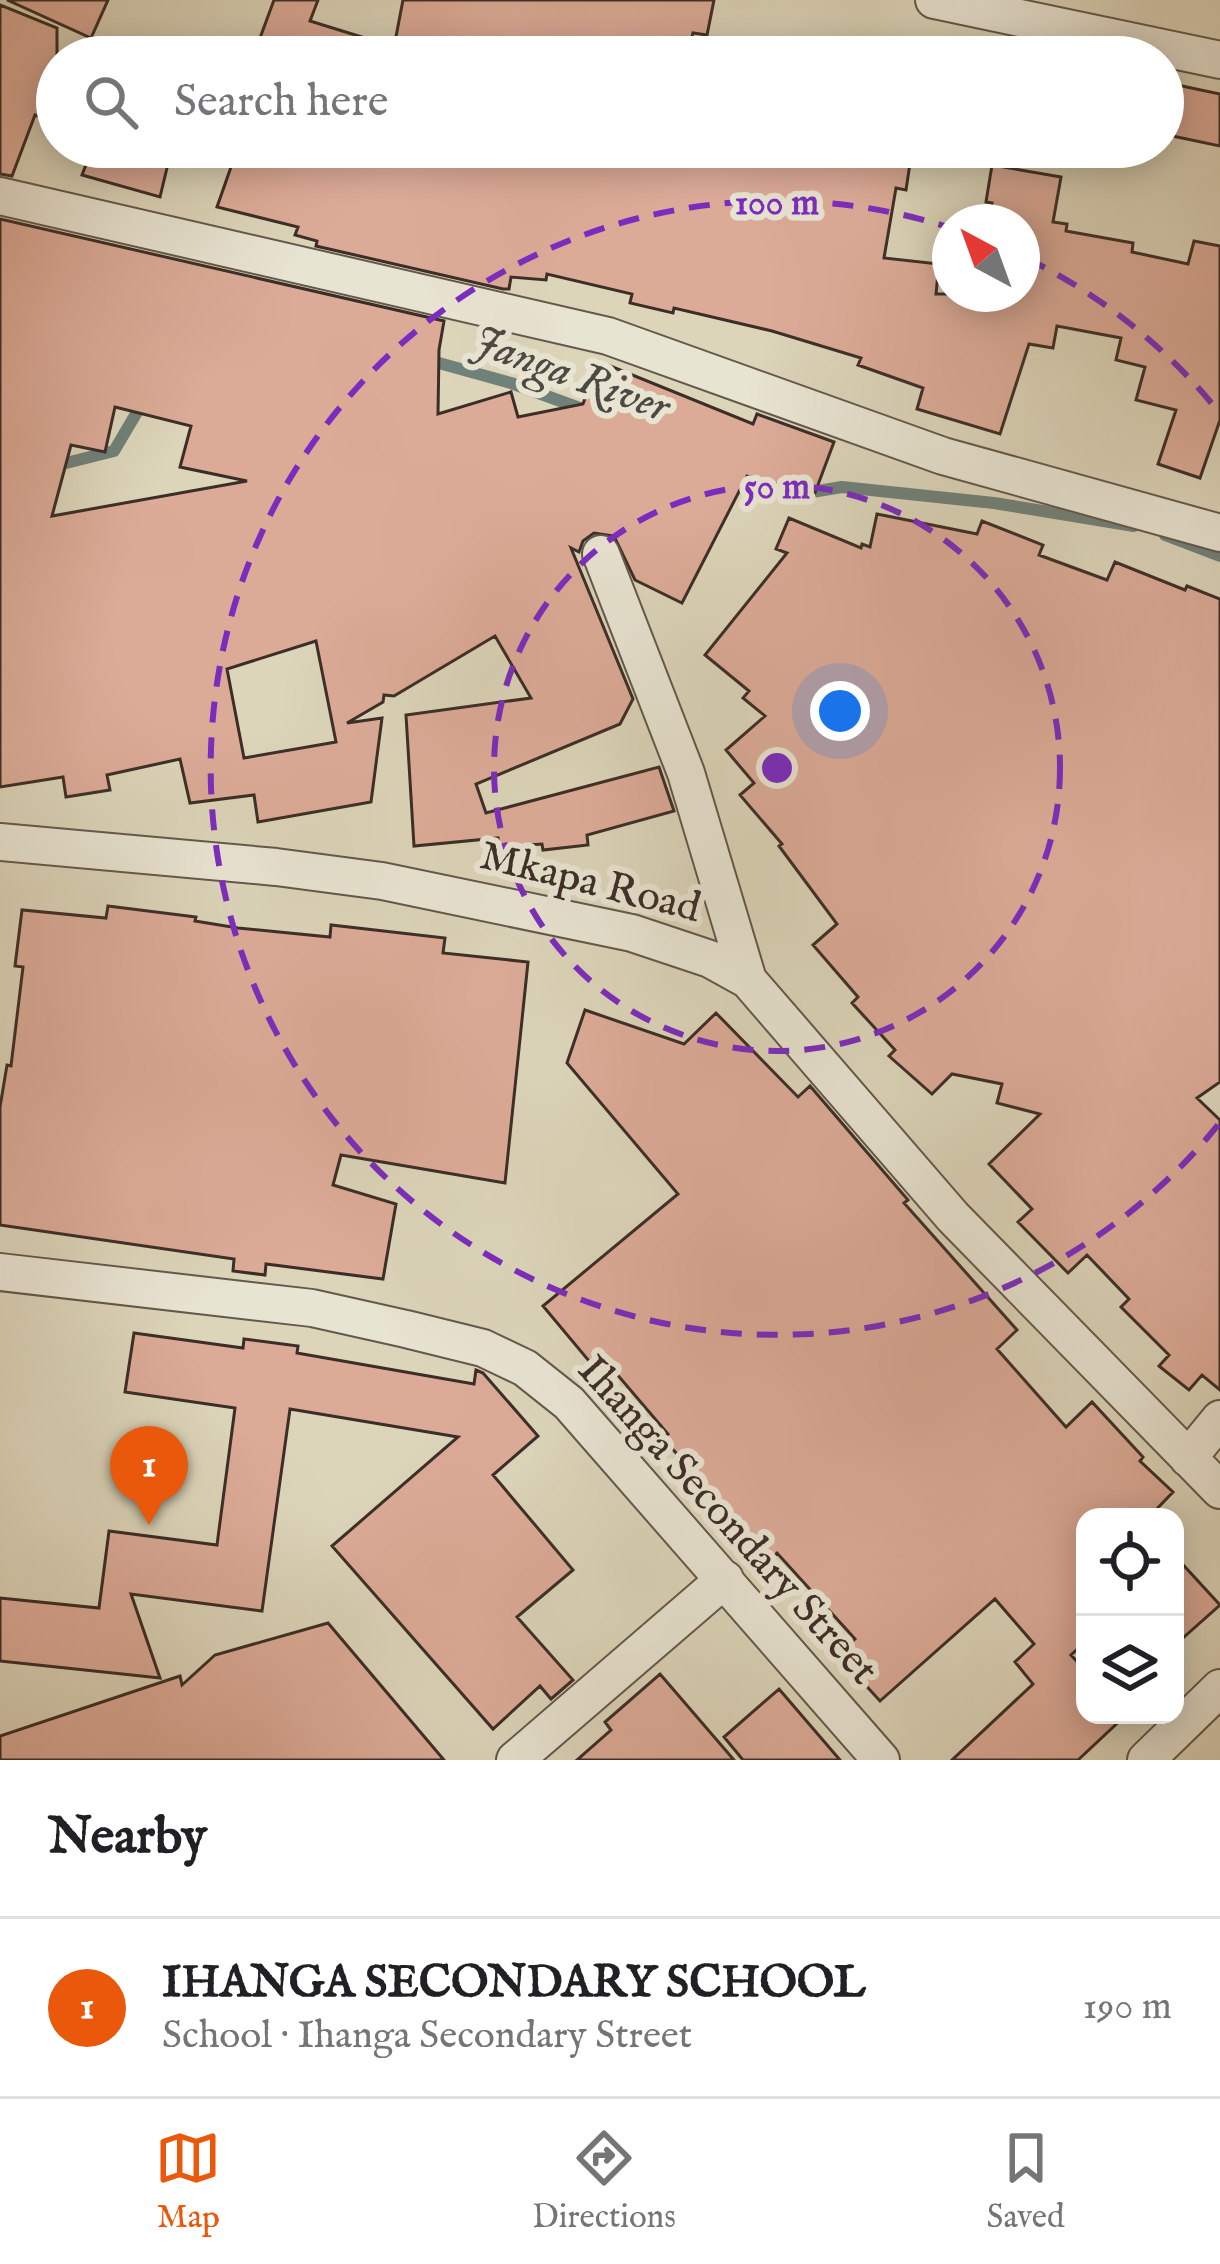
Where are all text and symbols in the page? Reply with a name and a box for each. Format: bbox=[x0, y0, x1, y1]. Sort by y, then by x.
search box bbox=[36, 36, 1184, 168]
icon: search bbox=[78, 69, 144, 135]
text: Search here bbox=[174, 74, 388, 131]
text: 100 m bbox=[735, 181, 819, 227]
north arrow bbox=[932, 204, 1040, 312]
water label: Janga River bbox=[464, 313, 679, 438]
text: 50 m bbox=[744, 465, 810, 511]
your location bbox=[810, 681, 870, 741]
centre of rings bbox=[756, 747, 798, 789]
street label: Mkapa Road bbox=[474, 830, 706, 936]
street label: Ihanga Secondary Street bbox=[565, 1345, 889, 1697]
pin: 1 bbox=[110, 1426, 188, 1525]
map controls bbox=[1076, 1508, 1184, 1724]
button: locate bbox=[1076, 1508, 1184, 1616]
button: layers bbox=[1076, 1616, 1184, 1724]
text: Nearby bbox=[48, 1806, 207, 1871]
text: IHANGA SECONDARY SCHOOL bbox=[162, 1955, 866, 2012]
text: 1 bbox=[80, 1983, 94, 2032]
text: 190 m bbox=[1083, 1983, 1172, 2032]
text: School · Ihanga Secondary Street bbox=[162, 2012, 692, 2061]
tab: Map bbox=[155, 2125, 221, 2239]
tab: Directions bbox=[532, 2125, 676, 2239]
tab: Saved bbox=[987, 2125, 1065, 2239]

